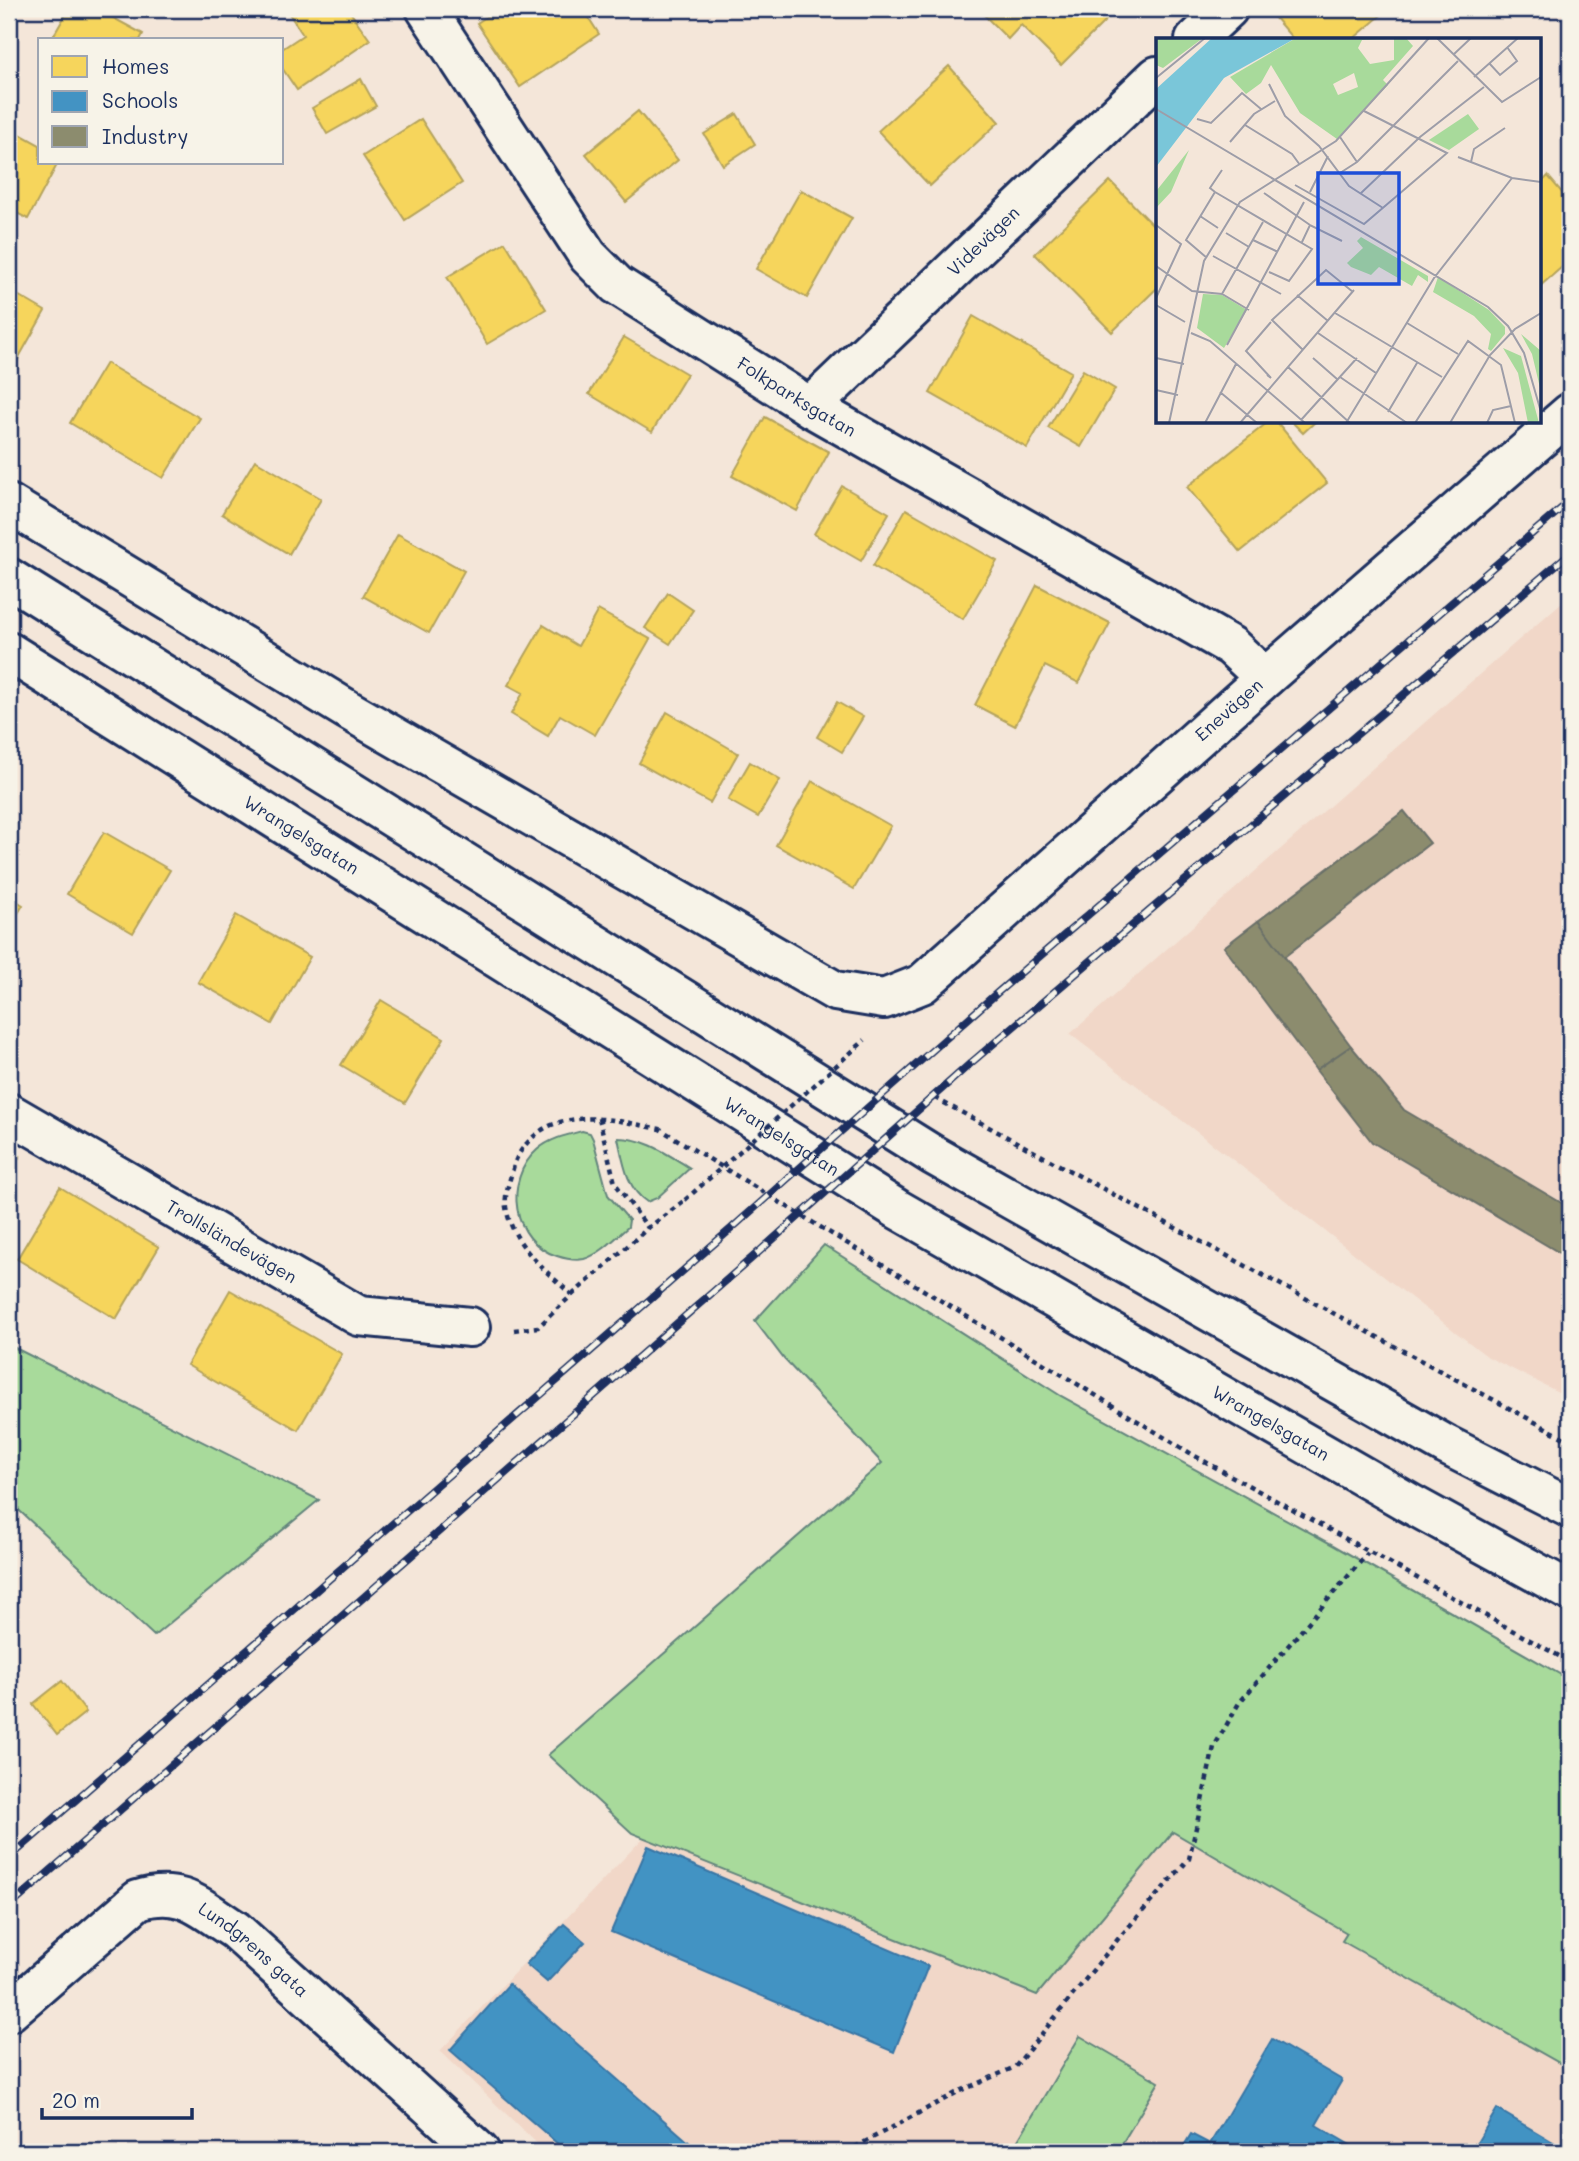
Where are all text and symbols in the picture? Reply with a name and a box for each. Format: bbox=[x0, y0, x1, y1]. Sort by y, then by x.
legend bbox=[38, 38, 284, 164]
inset map bbox=[1156, 38, 1540, 424]
text: Homes bbox=[102, 52, 169, 79]
text: Schools bbox=[102, 86, 178, 113]
text: Industry bbox=[102, 122, 189, 149]
street label: Videvägen bbox=[942, 200, 1024, 281]
street label: Folkparksgatan bbox=[733, 351, 861, 442]
street label: Enevägen bbox=[1189, 673, 1267, 746]
street label: Wrangelsgatan bbox=[240, 789, 364, 880]
street label: Wrangelsgatan bbox=[720, 1091, 844, 1181]
street label: Trollsländevägen bbox=[162, 1194, 302, 1288]
street label: Wrangelsgatan bbox=[1208, 1379, 1334, 1466]
street label: Lundgrens gata bbox=[194, 1896, 314, 2002]
scale bar bbox=[42, 2077, 192, 2121]
text: 20 m bbox=[52, 2086, 100, 2113]

